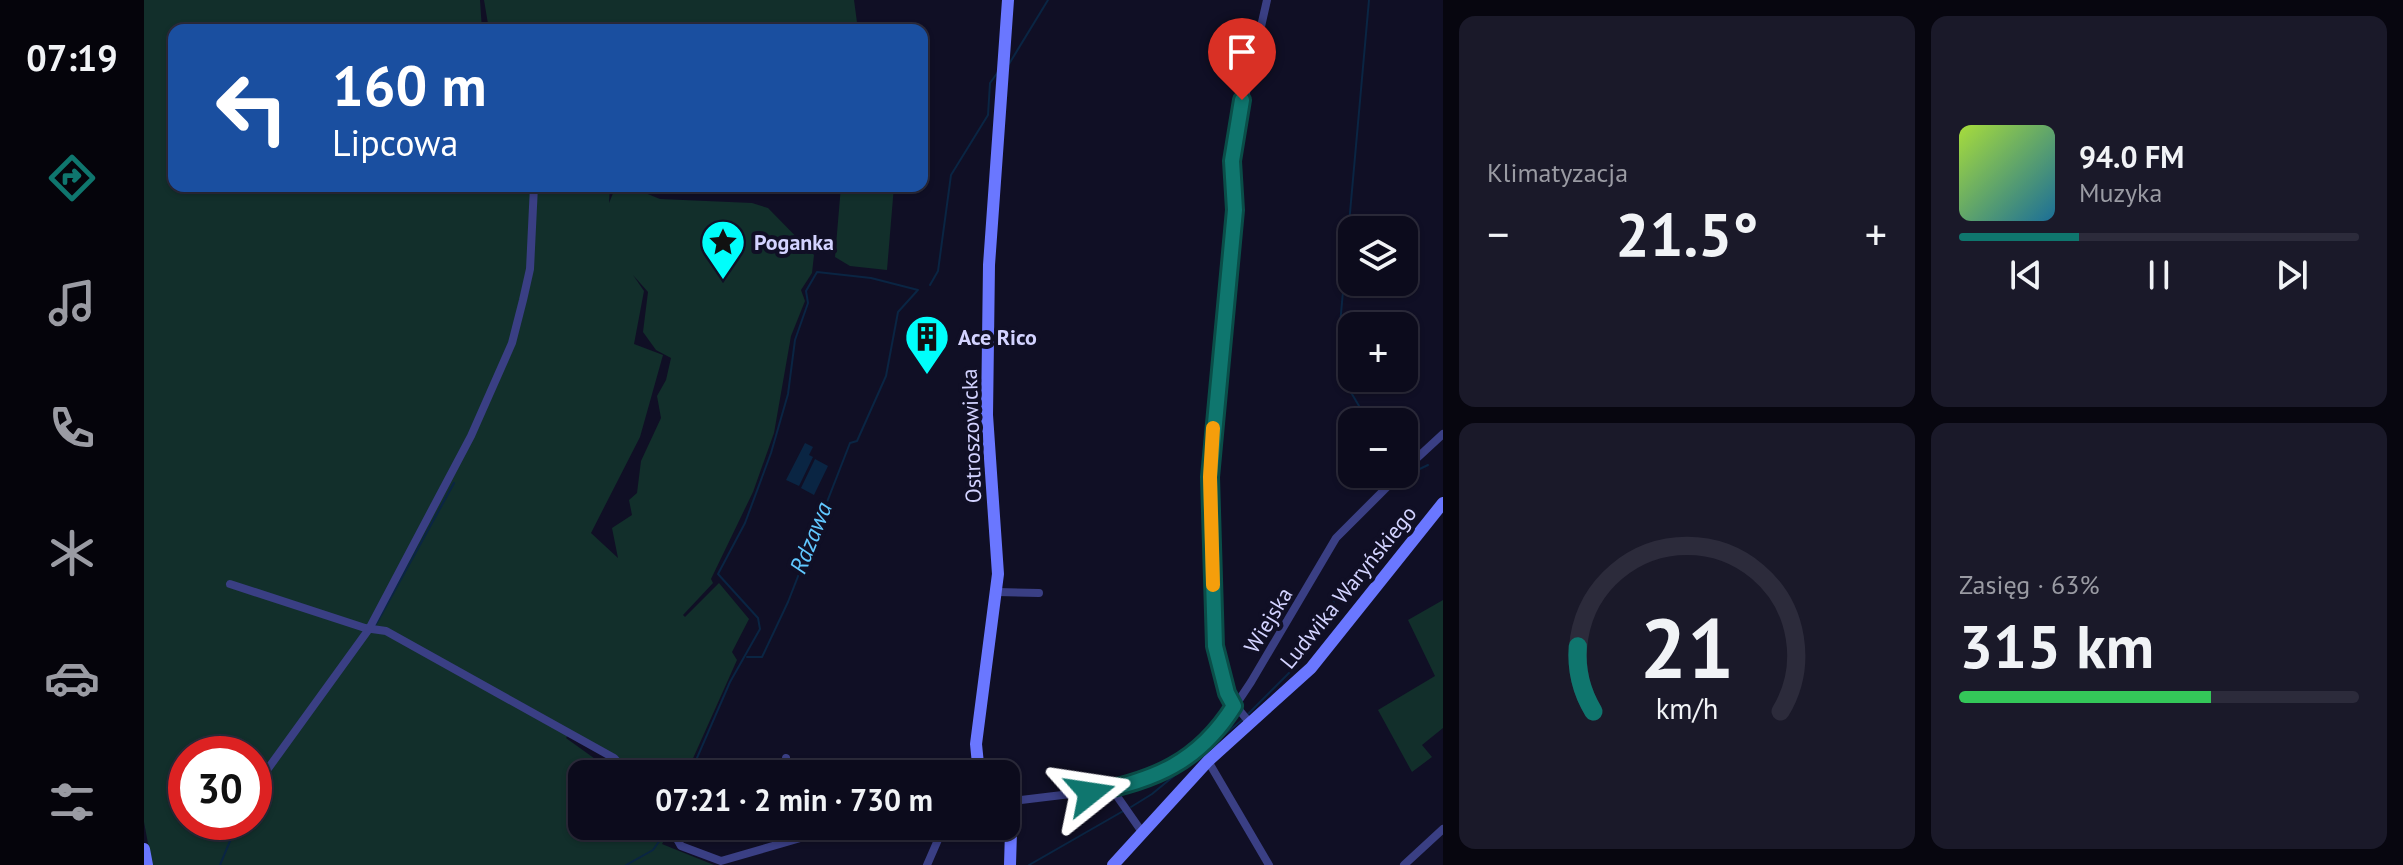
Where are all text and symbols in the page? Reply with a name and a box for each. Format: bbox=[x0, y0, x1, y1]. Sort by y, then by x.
pin bbox=[1208, 18, 1276, 100]
icon: arrive bbox=[1220, 30, 1264, 74]
text: 07:19 bbox=[26, 34, 118, 81]
text: 160 m bbox=[332, 49, 487, 121]
icon: left bbox=[200, 56, 304, 160]
text: Lipcowa bbox=[332, 119, 458, 166]
text: 94.0 FM bbox=[2079, 137, 2184, 176]
icon: directions bbox=[44, 150, 100, 206]
text: Klimatyzacja bbox=[1487, 156, 1628, 189]
text: Muzyka bbox=[2079, 176, 2162, 209]
text: 21.5° bbox=[1615, 195, 1759, 273]
text: − bbox=[1487, 205, 1509, 262]
text: + bbox=[1865, 205, 1887, 262]
map controls bbox=[1338, 216, 1418, 488]
button: layers bbox=[1338, 216, 1418, 296]
place icon: Poganka bbox=[699, 218, 747, 281]
place label: Poganka bbox=[754, 228, 834, 256]
icon: previous bbox=[2004, 253, 2048, 297]
icon: pause bbox=[2137, 253, 2181, 297]
icon: next bbox=[2270, 253, 2314, 297]
icon: music bbox=[44, 275, 100, 331]
button: + bbox=[1338, 312, 1418, 392]
building icon: Ace Rico bbox=[903, 313, 951, 376]
place label: Ace Rico bbox=[958, 323, 1037, 351]
street label: Ostroszowicka bbox=[955, 368, 987, 504]
icon: phone bbox=[44, 400, 100, 456]
button: − bbox=[1338, 408, 1418, 488]
water label: Rdzawa bbox=[782, 497, 839, 578]
street label: Ludwika Waryńskiego bbox=[1274, 500, 1422, 674]
icon: climate bbox=[44, 525, 100, 581]
text: Zasięg · 63% bbox=[1959, 568, 2100, 601]
street label: Wiejska bbox=[1237, 582, 1299, 658]
text: 21 bbox=[1640, 592, 1734, 700]
text: 315 km bbox=[1959, 607, 2154, 685]
icon: car bbox=[44, 650, 100, 706]
text: km/h bbox=[1656, 690, 1718, 727]
speed limit sign: 30 bbox=[168, 736, 272, 840]
position arrow bbox=[1048, 751, 1132, 835]
icon: filters bbox=[44, 774, 100, 830]
text: 07:21 · 2 min · 730 m bbox=[655, 780, 933, 819]

